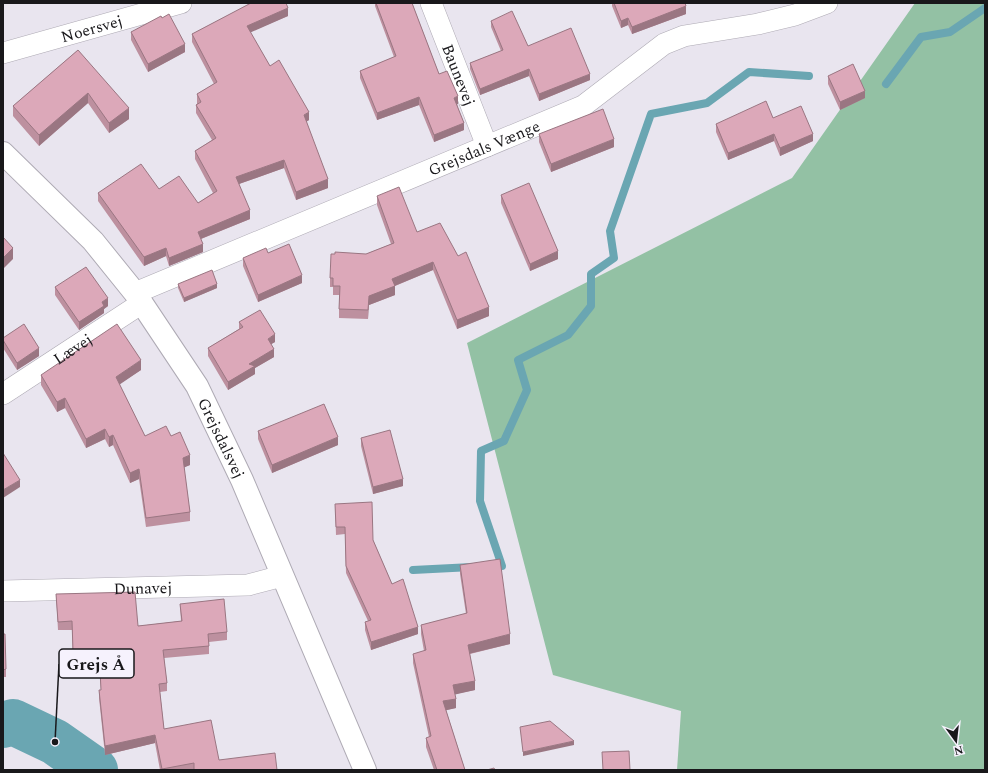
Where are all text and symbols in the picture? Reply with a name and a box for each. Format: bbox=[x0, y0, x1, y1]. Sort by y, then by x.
street label: Noersvej bbox=[58, 9, 125, 49]
street label: Baunevej bbox=[435, 40, 481, 110]
street label: Grejsdals Vænge bbox=[425, 114, 544, 182]
street label: Lævej bbox=[49, 328, 97, 371]
street label: Grejsdalsvej bbox=[191, 394, 251, 483]
street label: Dunavej bbox=[113, 576, 173, 601]
callout: Grejs Å bbox=[59, 649, 134, 678]
text: Grejs Å bbox=[67, 652, 125, 678]
north arrow bbox=[936, 721, 976, 761]
text: N bbox=[952, 741, 965, 760]

